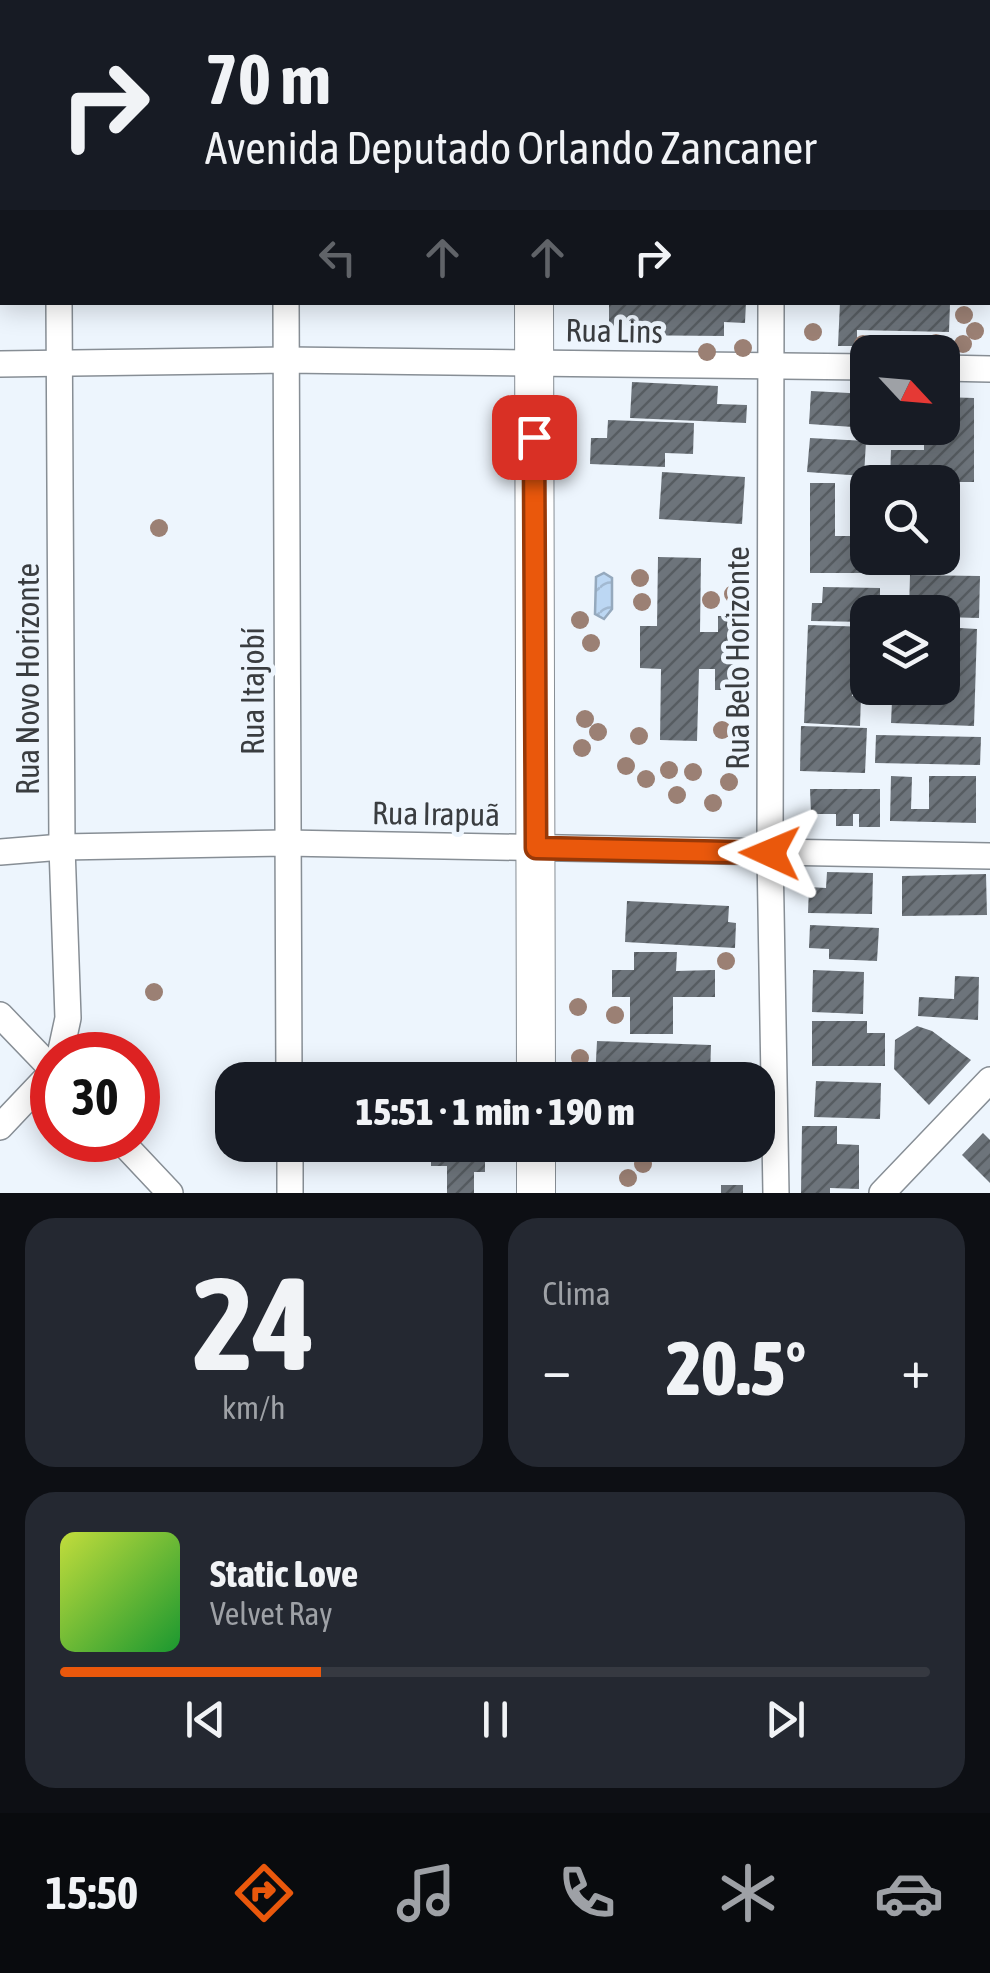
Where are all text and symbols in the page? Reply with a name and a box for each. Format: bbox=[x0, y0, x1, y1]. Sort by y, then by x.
text: 70 m bbox=[205, 39, 331, 119]
icon: right bbox=[40, 40, 170, 170]
text: Avenida Deputado Orlando Zancaner bbox=[205, 122, 816, 174]
icon: left bbox=[310, 230, 365, 285]
icon: ahead bbox=[415, 230, 470, 285]
icon: ahead bbox=[520, 230, 575, 285]
icon: right bbox=[625, 230, 680, 285]
street label: Rua Lins bbox=[565, 311, 663, 350]
north arrow bbox=[850, 335, 960, 445]
map controls bbox=[850, 335, 960, 705]
pin bbox=[492, 395, 577, 480]
icon: arrive bbox=[507, 410, 562, 465]
button: search bbox=[850, 465, 960, 575]
street label: Rua Belo Horizonte bbox=[719, 546, 756, 770]
street label: Rua Novo Horizonte bbox=[9, 563, 46, 795]
button: layers bbox=[850, 595, 960, 705]
street label: Rua Itajobí bbox=[234, 627, 271, 755]
street label: Rua Irapuã bbox=[372, 794, 500, 833]
position arrow bbox=[718, 801, 822, 905]
speed limit sign: 30 bbox=[30, 1032, 160, 1162]
text: 15:51 · 1 min · 190 m bbox=[355, 1090, 635, 1133]
text: 24 bbox=[193, 1249, 315, 1398]
text: Clima bbox=[543, 1275, 611, 1312]
text: 20.5° bbox=[666, 1325, 806, 1411]
text: − bbox=[543, 1337, 571, 1400]
text: + bbox=[901, 1337, 930, 1400]
text: km/h bbox=[222, 1389, 285, 1426]
text: Static Love bbox=[210, 1552, 358, 1595]
text: Velvet Ray bbox=[210, 1595, 332, 1632]
icon: previous bbox=[178, 1692, 233, 1747]
icon: pause bbox=[468, 1692, 523, 1747]
icon: next bbox=[758, 1692, 813, 1747]
icon: directions bbox=[229, 1858, 299, 1928]
icon: music bbox=[391, 1858, 461, 1928]
icon: phone bbox=[552, 1858, 622, 1928]
icon: climate bbox=[713, 1858, 783, 1928]
icon: car bbox=[874, 1858, 944, 1928]
text: 15:50 bbox=[46, 1867, 138, 1919]

